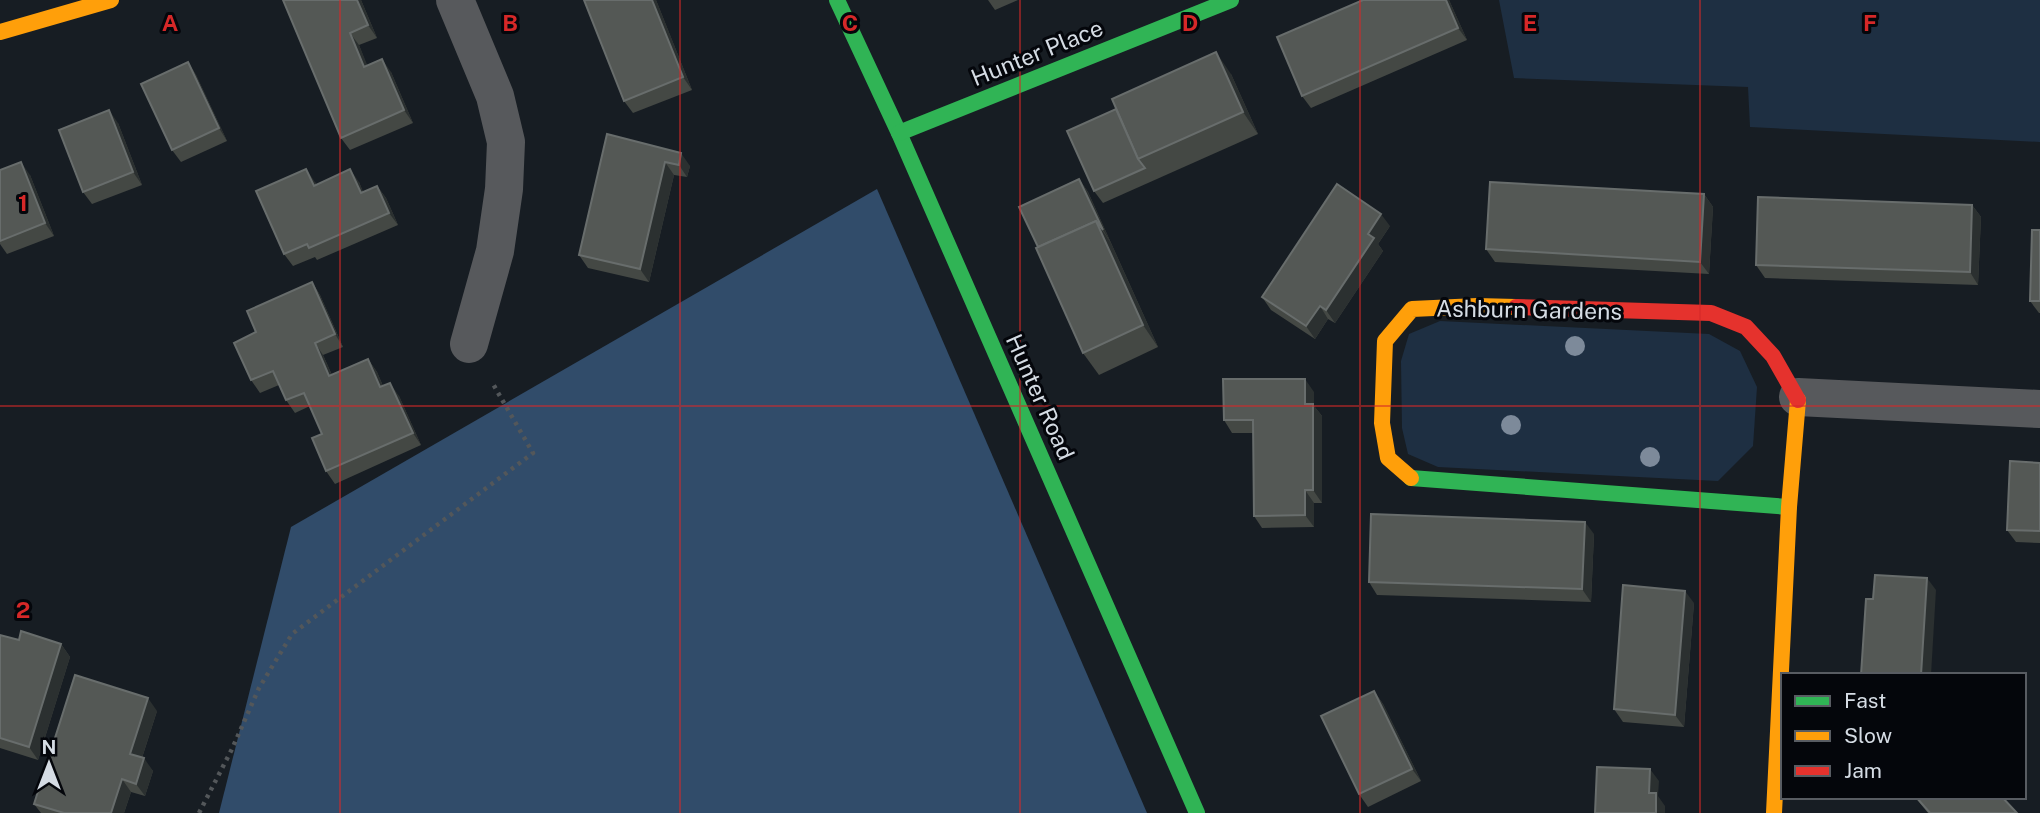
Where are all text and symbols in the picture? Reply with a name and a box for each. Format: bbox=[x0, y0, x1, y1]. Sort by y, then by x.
text: A bbox=[162, 9, 179, 36]
text: B bbox=[502, 9, 518, 36]
text: C bbox=[842, 9, 858, 36]
text: D bbox=[1182, 9, 1198, 36]
text: E bbox=[1523, 9, 1537, 36]
text: F bbox=[1863, 9, 1877, 36]
street label: Hunter Place bbox=[967, 14, 1107, 91]
text: 1 bbox=[18, 189, 28, 216]
street label: Ashburn Gardens bbox=[1436, 294, 1622, 325]
street label: Hunter Road bbox=[1001, 330, 1080, 464]
text: 2 bbox=[16, 596, 30, 623]
legend bbox=[1781, 673, 2026, 799]
text: Fast bbox=[1844, 688, 1886, 713]
text: Slow bbox=[1844, 723, 1892, 748]
north arrow bbox=[14, 729, 84, 799]
text: N bbox=[42, 736, 56, 758]
text: Jam bbox=[1844, 758, 1882, 783]

